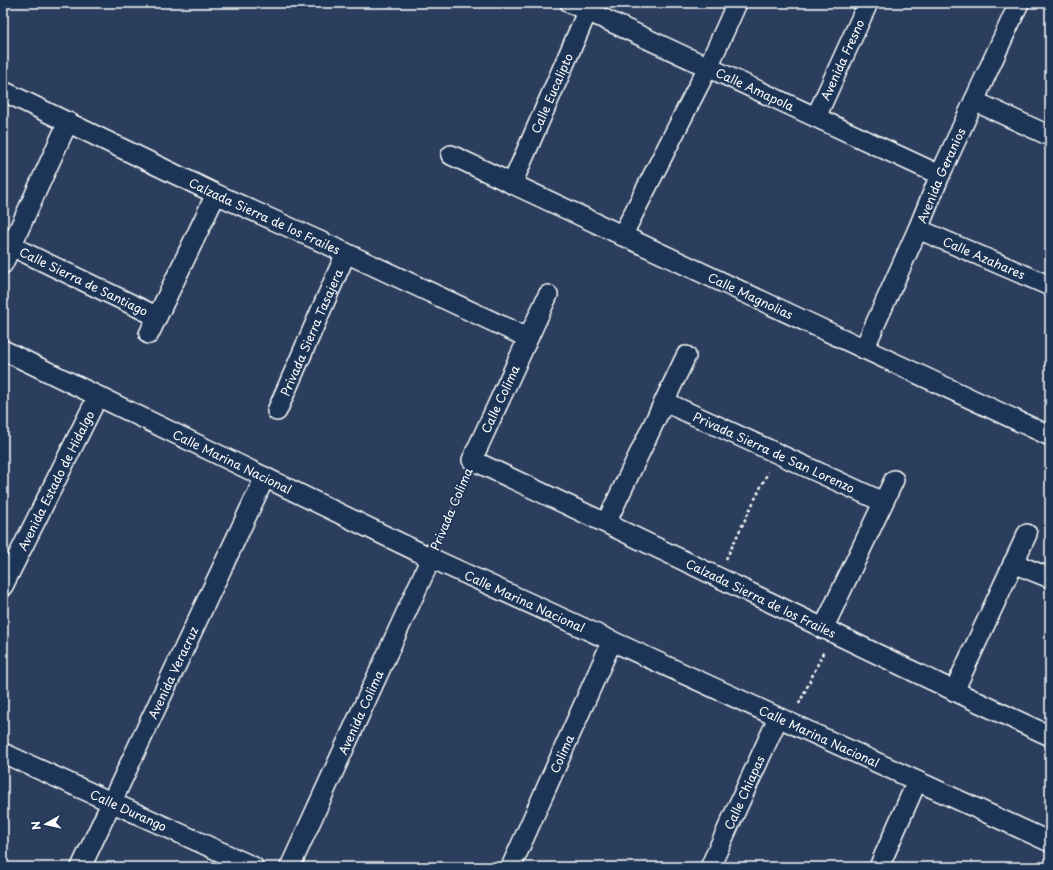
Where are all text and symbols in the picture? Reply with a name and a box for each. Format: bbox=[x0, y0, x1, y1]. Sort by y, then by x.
street label: Avenida Fresno bbox=[816, 16, 869, 103]
street label: Calle Eucalipto bbox=[526, 50, 577, 136]
street label: Calle Amapola bbox=[713, 63, 798, 115]
street label: Avenida Geranios bbox=[912, 124, 970, 226]
street label: Calzada Sierra de los Frailes bbox=[186, 173, 344, 259]
street label: Calle Azahares bbox=[940, 232, 1028, 283]
street label: Calle Sierra de Santiago bbox=[17, 242, 151, 320]
street label: Privada Sierra Tasajera bbox=[276, 265, 347, 398]
street label: Calle Magnolias bbox=[705, 268, 797, 324]
street label: Calle Colima bbox=[476, 362, 524, 436]
street label: Avenida Estado de Hidalgo bbox=[13, 407, 98, 554]
street label: Privada Sierra de San Lorenzo bbox=[690, 407, 858, 497]
street label: Calle Marina Nacional bbox=[170, 425, 295, 498]
street label: Privada Colima bbox=[425, 464, 477, 553]
street label: Calzada Sierra de los Frailes bbox=[683, 554, 840, 642]
street label: Calle Marina Nacional bbox=[462, 566, 588, 636]
street label: Avenida Veracruz bbox=[143, 623, 202, 722]
street label: Avenida Colima bbox=[334, 667, 388, 757]
street label: Calle Marina Nacional bbox=[756, 701, 882, 772]
street label: Colima bbox=[545, 731, 578, 776]
street label: Calle Chiapas bbox=[719, 752, 769, 832]
street label: Calle Durango bbox=[87, 785, 170, 835]
north arrow bbox=[26, 804, 66, 844]
text: N bbox=[27, 820, 45, 831]

